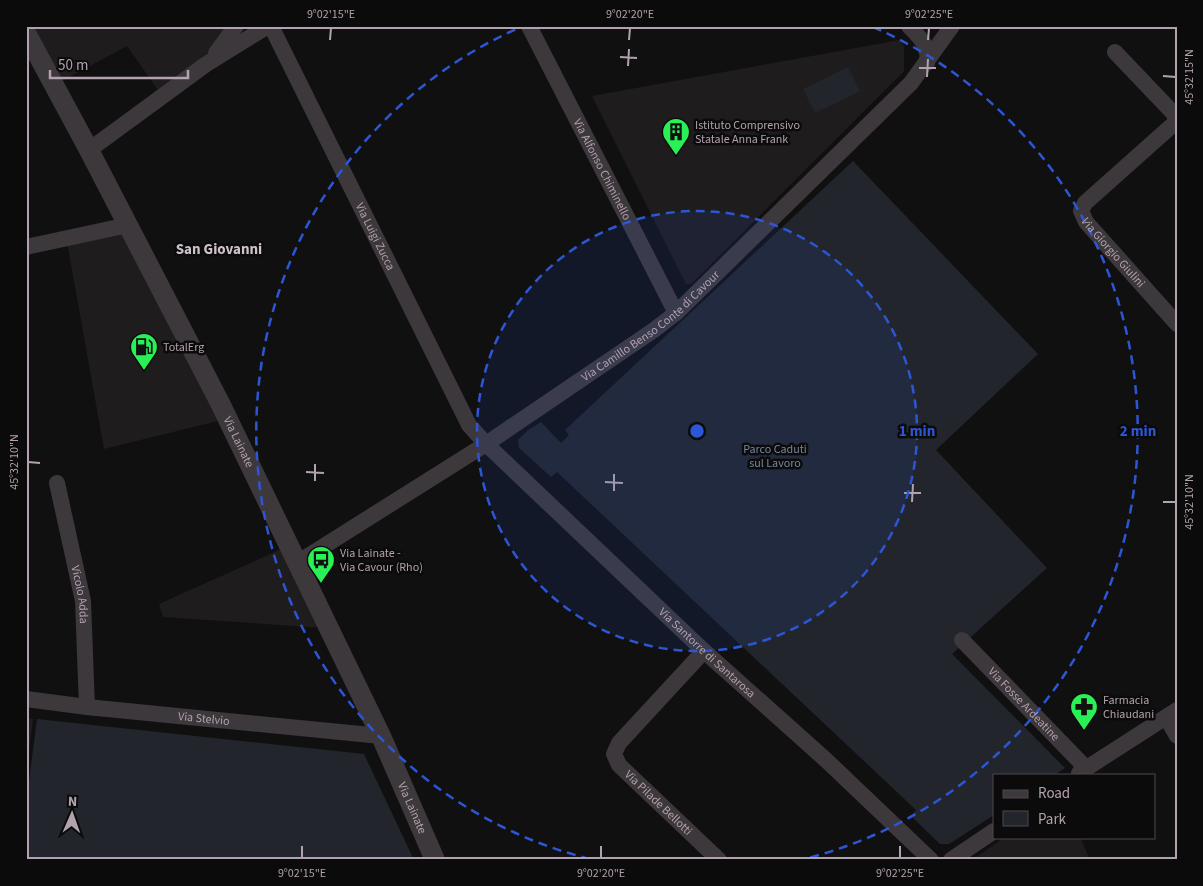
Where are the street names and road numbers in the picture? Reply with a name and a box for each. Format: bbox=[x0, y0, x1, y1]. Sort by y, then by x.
street label: Via Alfonso Chiminello bbox=[569, 116, 636, 223]
street label: Via Luigi Zucca bbox=[351, 200, 399, 273]
street label: Via Giorgio Giulini bbox=[1077, 215, 1149, 291]
street label: Via Camillo Benso Conte di Cavour bbox=[578, 266, 724, 386]
street label: Via Lainate bbox=[219, 414, 258, 470]
street label: Vicolo Adda bbox=[67, 564, 92, 624]
street label: Via Santorre di Santarosa bbox=[655, 604, 759, 702]
street label: Via Fosse Ardeatine bbox=[984, 663, 1064, 745]
street label: Via Stelvio bbox=[177, 708, 230, 730]
street label: Via Pilade Bellotti bbox=[621, 766, 696, 839]
street label: Via Lainate bbox=[394, 779, 431, 836]

